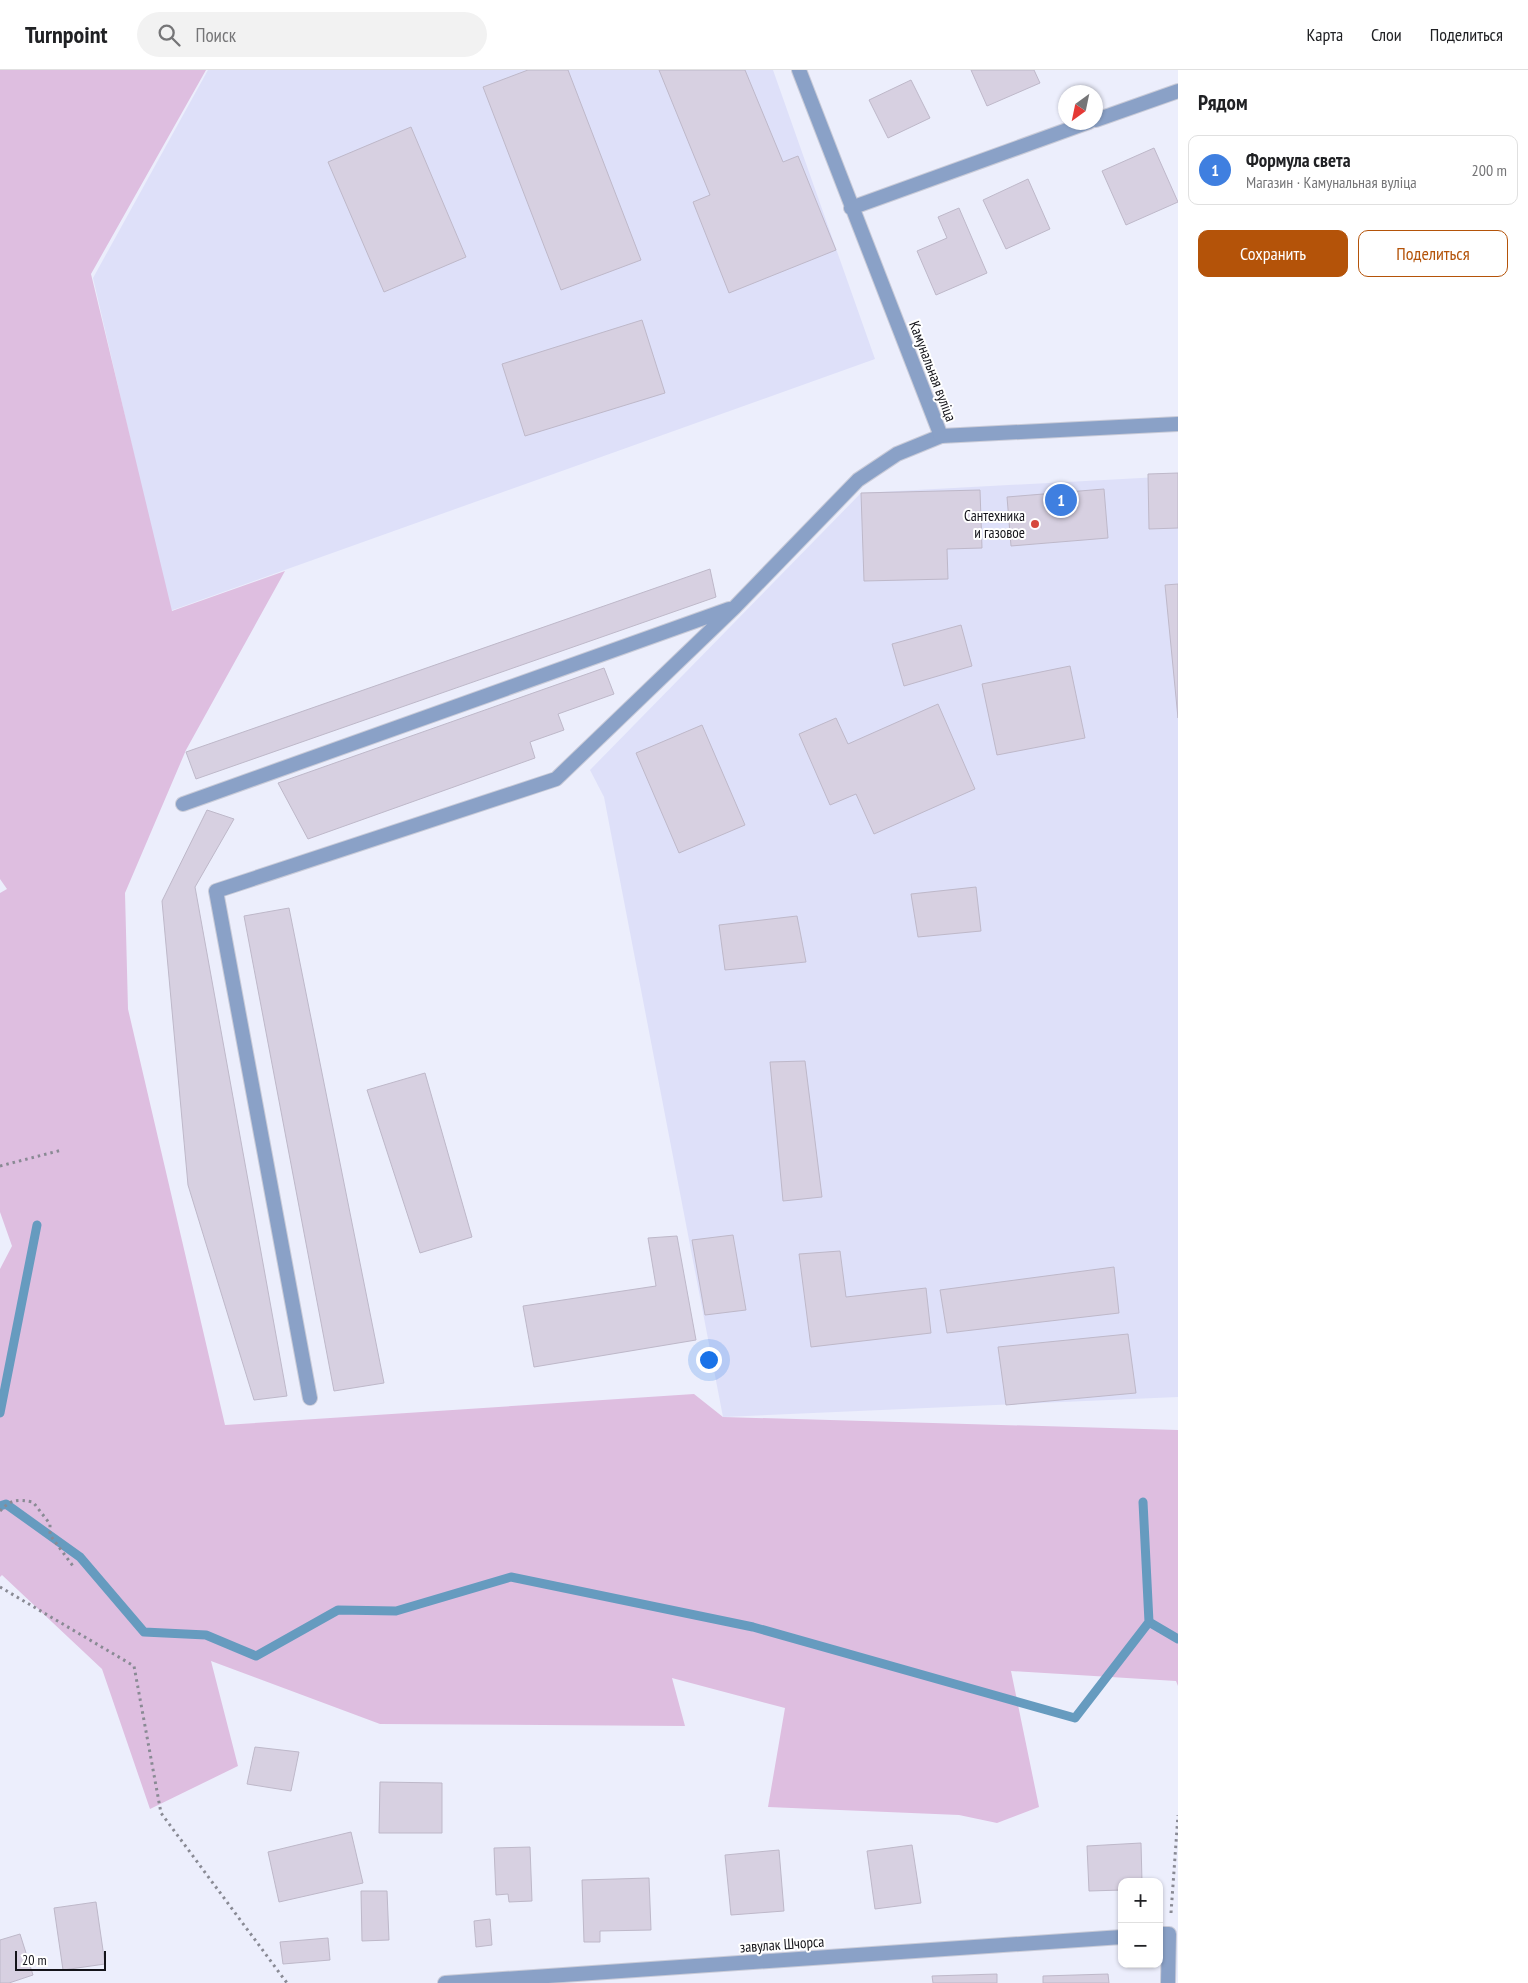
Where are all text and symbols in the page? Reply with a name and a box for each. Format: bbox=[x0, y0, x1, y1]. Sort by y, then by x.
search box bbox=[137, 12, 487, 57]
text: Turnpoint bbox=[25, 19, 107, 50]
icon: search bbox=[155, 21, 183, 49]
text: Поиск bbox=[195, 23, 236, 47]
text: Карта bbox=[1306, 23, 1343, 46]
text: Слои bbox=[1371, 23, 1402, 46]
text: Поделиться bbox=[1430, 23, 1503, 46]
north arrow bbox=[1058, 85, 1103, 130]
text: Рядом bbox=[1198, 89, 1248, 116]
text: Формула света bbox=[1246, 148, 1351, 172]
text: 1 bbox=[1211, 160, 1219, 180]
text: 200 m bbox=[1472, 160, 1507, 180]
text: Магазин · Камунальная вуліца bbox=[1246, 172, 1417, 192]
button: Сохранить bbox=[1198, 230, 1348, 277]
button: Поделиться bbox=[1358, 230, 1508, 277]
street label: Камунальная вуліца bbox=[905, 318, 961, 424]
pin: 1 bbox=[1045, 481, 1077, 519]
place label: Сантехника и газовое bbox=[964, 506, 1025, 542]
marker: Сантехника и газовое bbox=[1029, 518, 1041, 530]
your location bbox=[696, 1347, 722, 1373]
map controls bbox=[1118, 1878, 1163, 1968]
button: + bbox=[1118, 1878, 1163, 1923]
button: − bbox=[1118, 1923, 1163, 1968]
street label: завулак Шчорса bbox=[739, 1932, 825, 1956]
scale bar bbox=[15, 1948, 106, 1971]
text: 20 m bbox=[22, 1951, 47, 1969]

